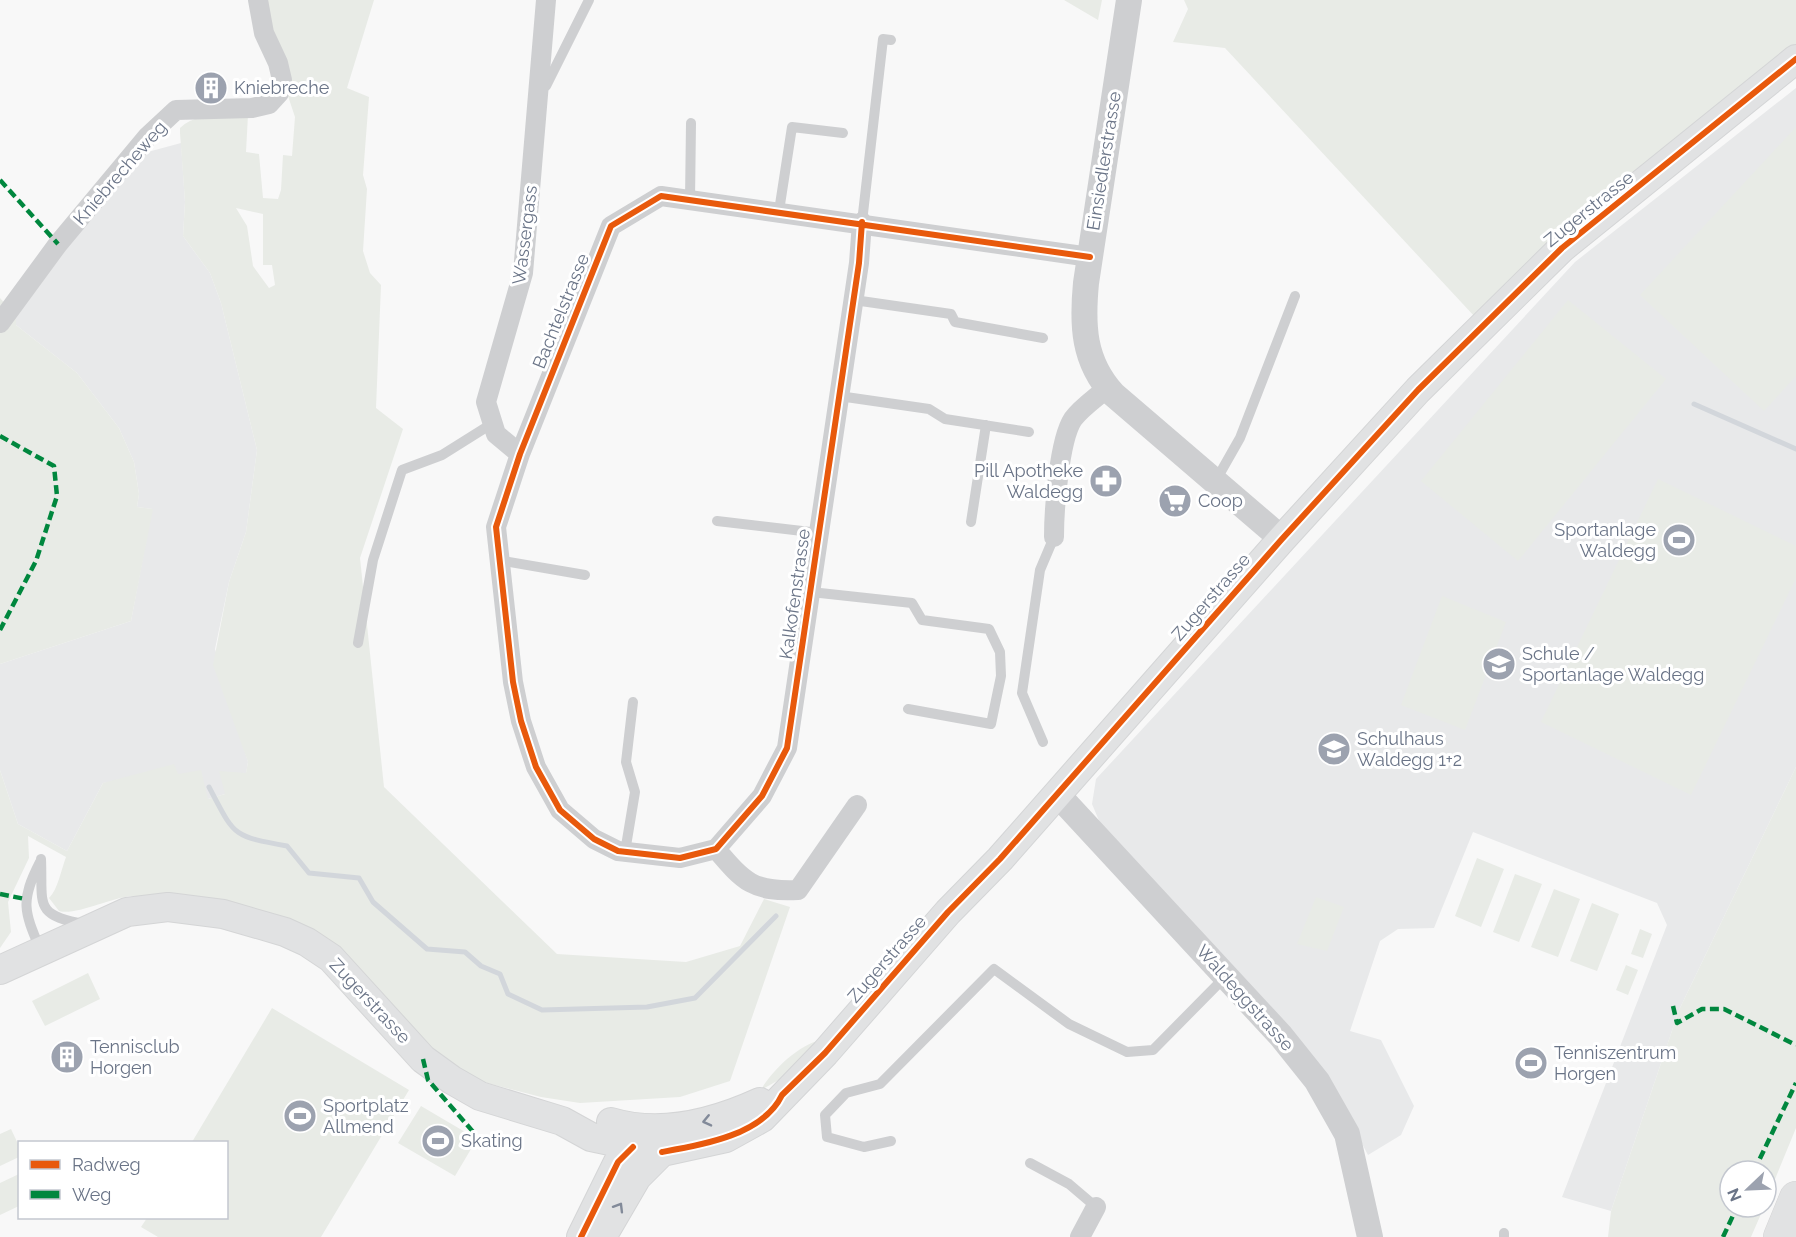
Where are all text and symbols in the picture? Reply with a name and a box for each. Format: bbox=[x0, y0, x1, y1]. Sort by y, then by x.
building icon: Kniebreche bbox=[193, 70, 229, 106]
place label: Kniebreche bbox=[234, 77, 330, 98]
street label: Einsiedlerstrasse bbox=[1082, 90, 1125, 232]
street label: Kniebrecheweg bbox=[69, 116, 171, 229]
street label: Zugerstrasse bbox=[1540, 166, 1638, 251]
street label: Wassergass bbox=[508, 184, 541, 286]
street label: Bachtelstrasse bbox=[528, 250, 593, 371]
place label: Pill Apotheke Waldegg bbox=[974, 460, 1083, 502]
pharmacy icon: Pill Apotheke Waldegg bbox=[1088, 463, 1124, 499]
supermarket icon: Coop bbox=[1157, 483, 1193, 519]
place label: Coop bbox=[1198, 490, 1243, 511]
place label: Sportanlage Waldegg bbox=[1554, 519, 1656, 561]
sports icon: Sportanlage Waldegg bbox=[1661, 522, 1697, 558]
street label: Kalkofenstrasse bbox=[775, 527, 814, 660]
street label: Zugerstrasse bbox=[1167, 549, 1254, 645]
place label: Schule / Sportanlage Waldegg bbox=[1522, 643, 1704, 685]
school or university icon: Schule / Sportanlage Waldegg bbox=[1481, 646, 1517, 682]
place label: Schulhaus Waldegg 1+2 bbox=[1357, 728, 1462, 770]
school or university icon: Schulhaus Waldegg 1+2 bbox=[1316, 731, 1352, 767]
street label: Zugerstrasse bbox=[843, 911, 930, 1007]
street label: Waldeggstrasse bbox=[1192, 940, 1299, 1055]
street label: Zugerstrasse bbox=[326, 954, 415, 1048]
place label: Tennisclub Horgen bbox=[90, 1036, 180, 1078]
building icon: Tennisclub Horgen bbox=[49, 1039, 85, 1075]
place label: Tenniszentrum Horgen bbox=[1554, 1042, 1676, 1084]
sports icon: Tenniszentrum Horgen bbox=[1513, 1045, 1549, 1081]
place label: Sportplatz Allmend bbox=[323, 1095, 409, 1137]
sports icon: Sportplatz Allmend bbox=[282, 1098, 318, 1134]
one-way arrow bbox=[703, 1114, 713, 1127]
sports icon: Skating bbox=[420, 1123, 456, 1159]
place label: Skating bbox=[461, 1130, 523, 1151]
legend bbox=[18, 1141, 228, 1219]
text: Radweg bbox=[72, 1154, 141, 1175]
north arrow bbox=[1718, 1159, 1778, 1219]
text: Weg bbox=[72, 1184, 111, 1205]
text: N bbox=[1724, 1185, 1746, 1204]
one-way arrow bbox=[612, 1203, 624, 1213]

